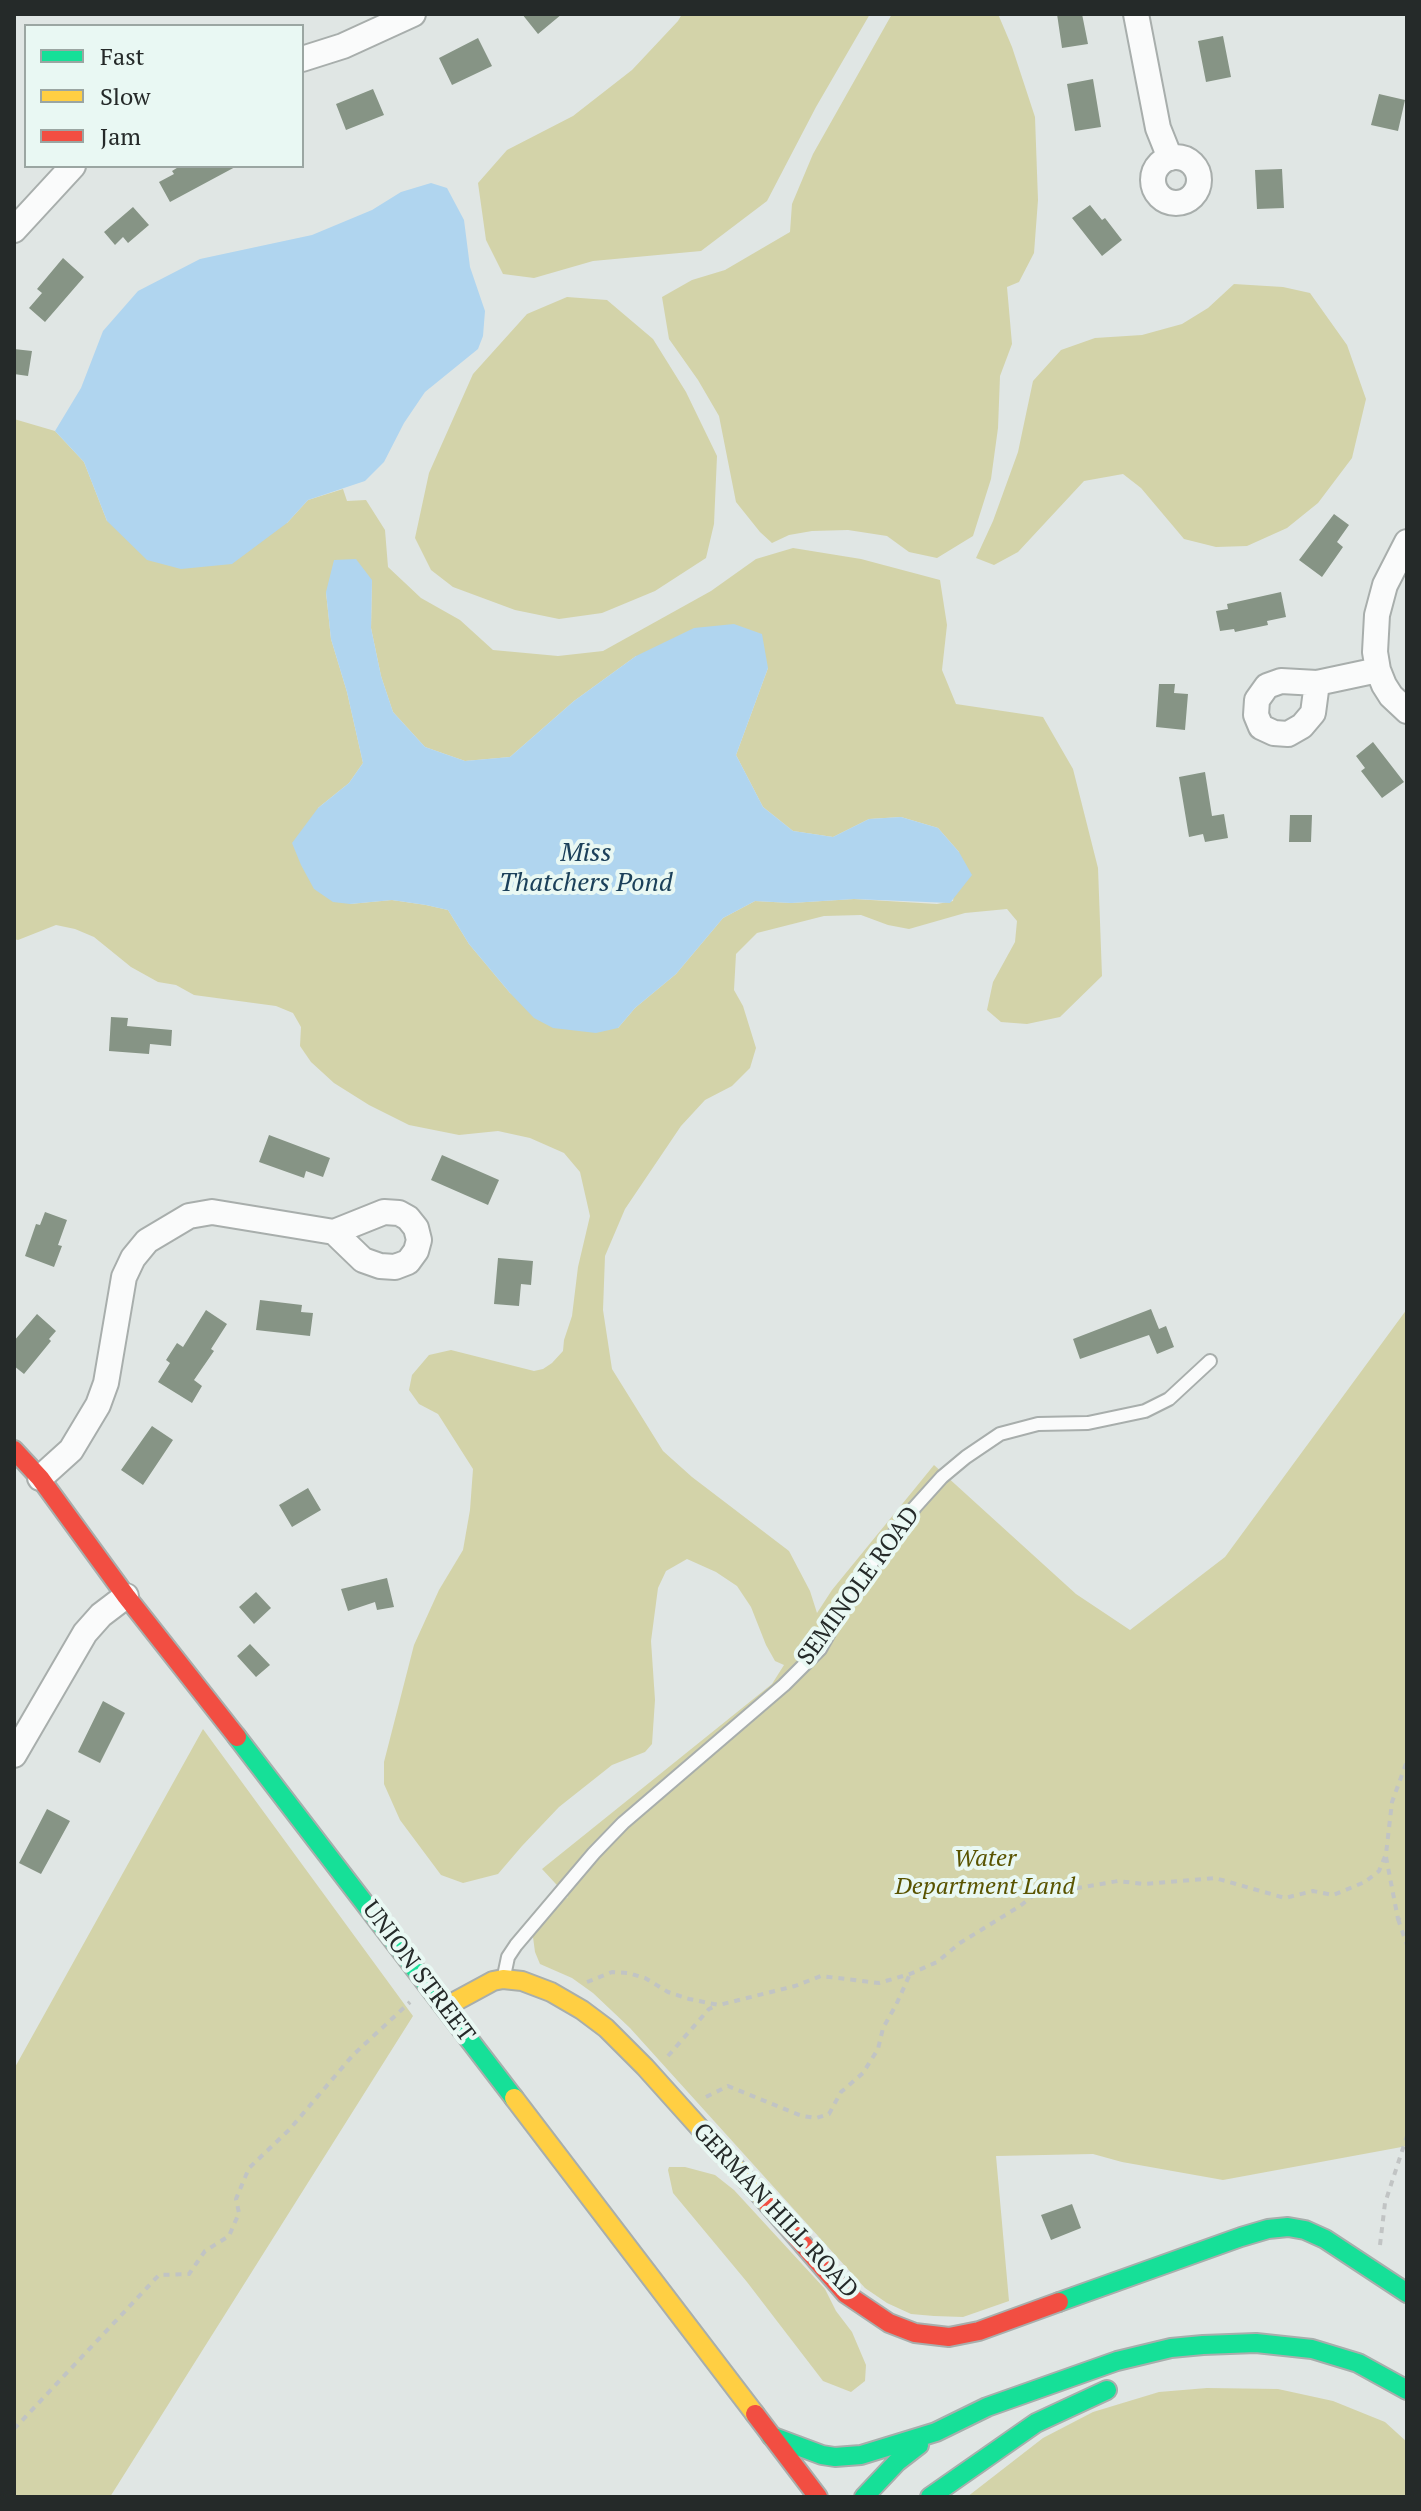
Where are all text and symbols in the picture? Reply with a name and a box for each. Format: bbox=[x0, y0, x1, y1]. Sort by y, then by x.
legend bbox=[24, 24, 304, 168]
text: Fast bbox=[100, 40, 144, 72]
text: Slow bbox=[100, 80, 151, 112]
text: Jam bbox=[100, 120, 141, 152]
water label: Miss Thatchers Pond bbox=[499, 838, 673, 900]
street label: SEMINOLE ROAD bbox=[792, 1501, 926, 1671]
park label: Water Department Land bbox=[895, 1845, 1075, 1901]
street label: UNION STREET bbox=[356, 1896, 480, 2048]
street label: GERMAN HILL ROAD bbox=[686, 2117, 864, 2305]

